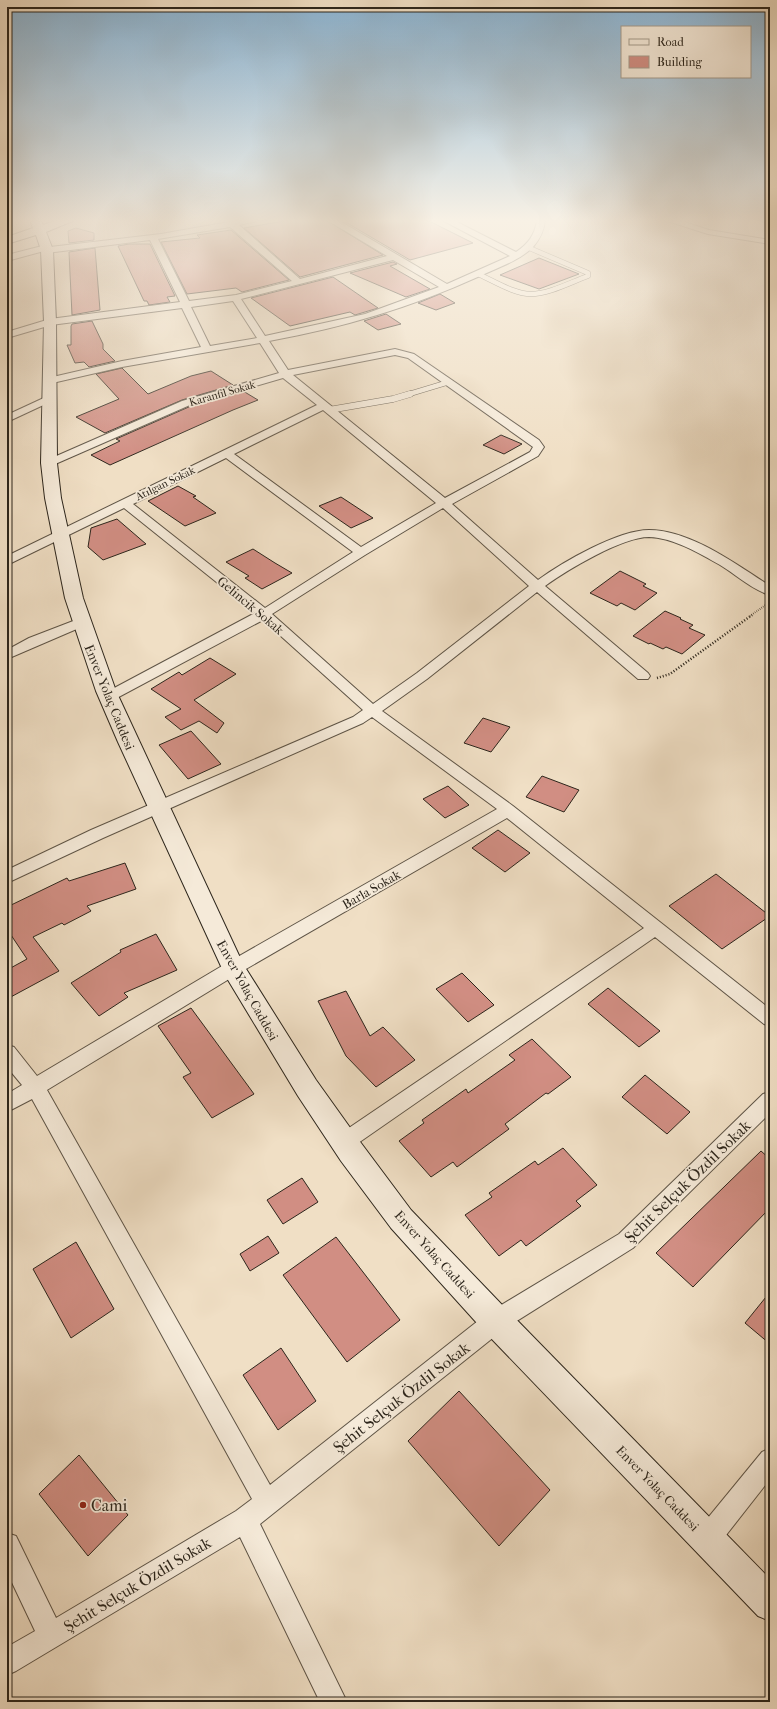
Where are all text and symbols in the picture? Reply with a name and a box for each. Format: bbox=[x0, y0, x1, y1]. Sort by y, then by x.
legend bbox=[621, 26, 751, 78]
text: Road bbox=[657, 35, 684, 49]
text: Building bbox=[657, 55, 702, 69]
street label: Karanfil Sokak bbox=[187, 378, 257, 409]
street label: Atılgan Sokak bbox=[132, 463, 197, 504]
street label: Gelincik Sokak bbox=[214, 573, 287, 638]
street label: Enver Yolaç Caddesi bbox=[81, 642, 138, 753]
street label: Barla Sokak bbox=[339, 867, 403, 912]
street label: Enver Yolaç Caddesi bbox=[213, 937, 281, 1044]
street label: Şehit Selçuk Özdil Sokak bbox=[620, 1116, 755, 1247]
street label: Enver Yolaç Caddesi bbox=[391, 1208, 478, 1302]
street label: Şehit Selçuk Özdil Sokak bbox=[329, 1338, 474, 1457]
street label: Enver Yolaç Caddesi bbox=[612, 1443, 702, 1535]
place label: Cami bbox=[91, 1496, 127, 1515]
marker: Cami bbox=[78, 1500, 88, 1510]
street label: Şehit Selçuk Özdil Sokak bbox=[60, 1533, 215, 1636]

